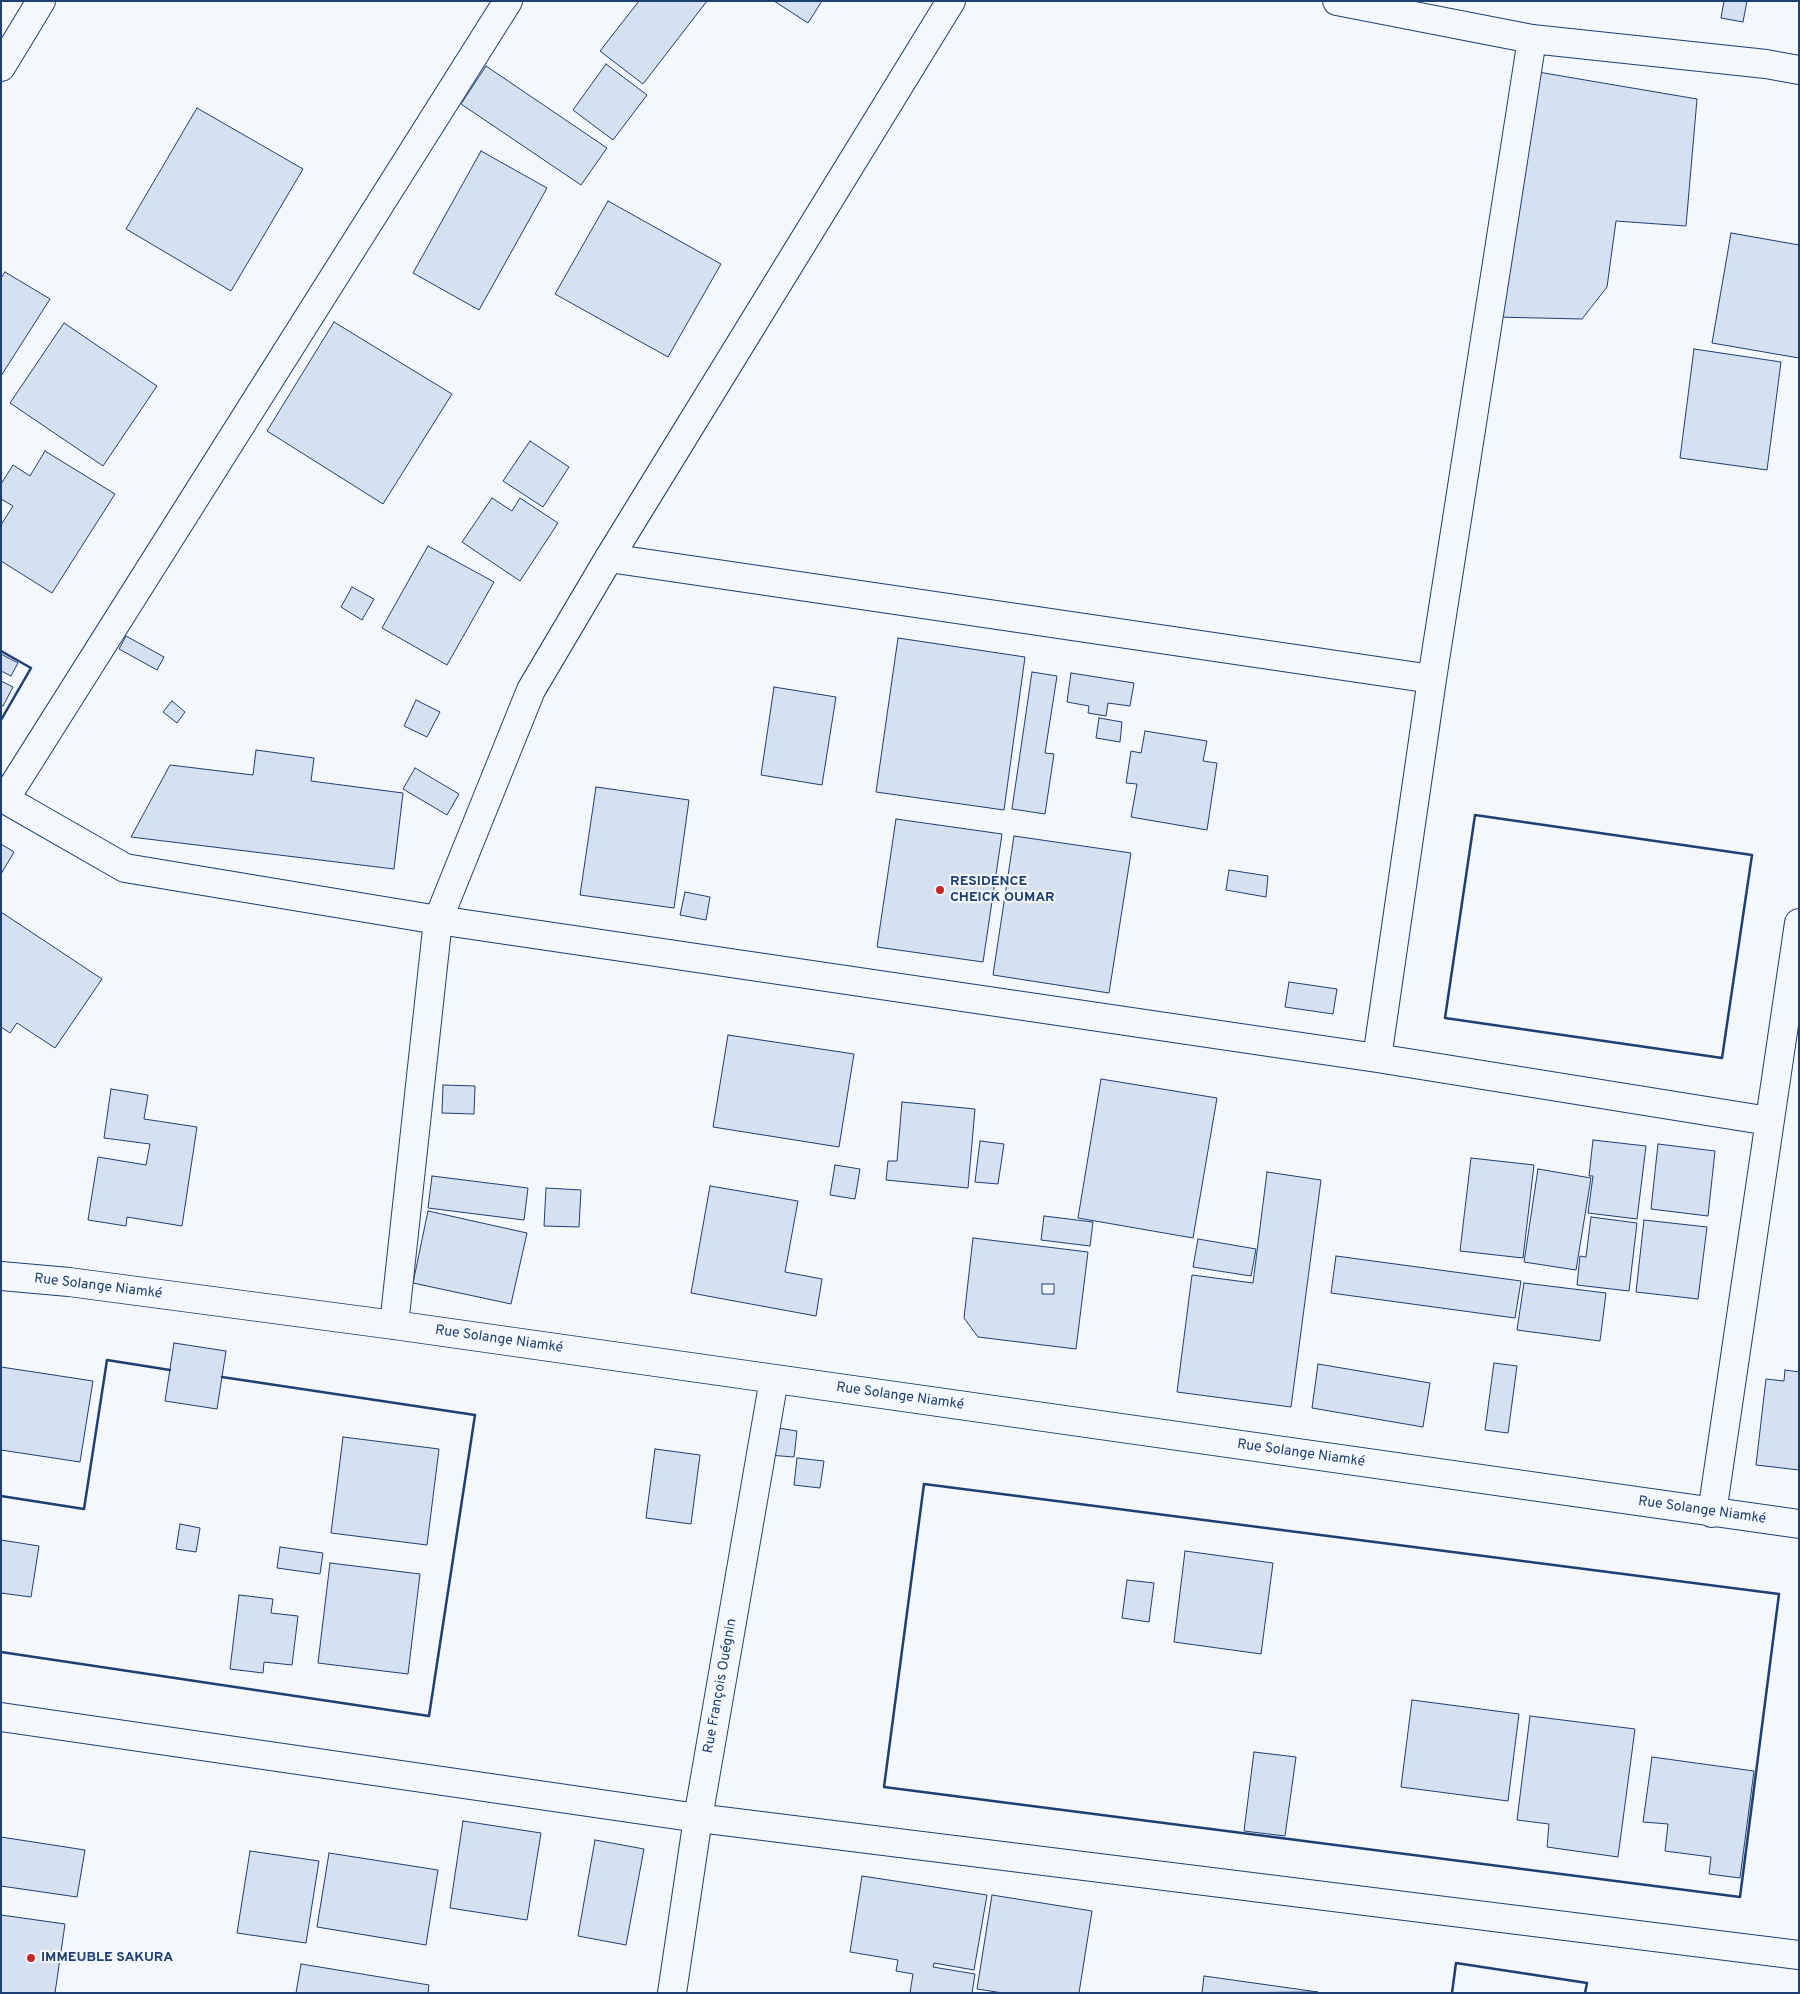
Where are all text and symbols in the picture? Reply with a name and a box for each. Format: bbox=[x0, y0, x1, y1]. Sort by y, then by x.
place label: RESIDENCE CHEICK OUMAR bbox=[950, 874, 1055, 906]
marker: RESIDENCE CHEICK OUMAR bbox=[934, 884, 946, 896]
street label: Rue Solange Niamké bbox=[33, 1271, 163, 1303]
street label: Rue Solange Niamké bbox=[434, 1323, 564, 1357]
street label: Rue Solange Niamké bbox=[835, 1380, 965, 1414]
street label: Rue Solange Niamké bbox=[1236, 1437, 1366, 1471]
street label: Rue Solange Niamké bbox=[1637, 1494, 1767, 1528]
street label: Rue François Ouégnin bbox=[701, 1617, 741, 1755]
place label: IMMEUBLE SAKURA bbox=[41, 1950, 173, 1966]
marker: IMMEUBLE SAKURA bbox=[25, 1952, 37, 1964]

